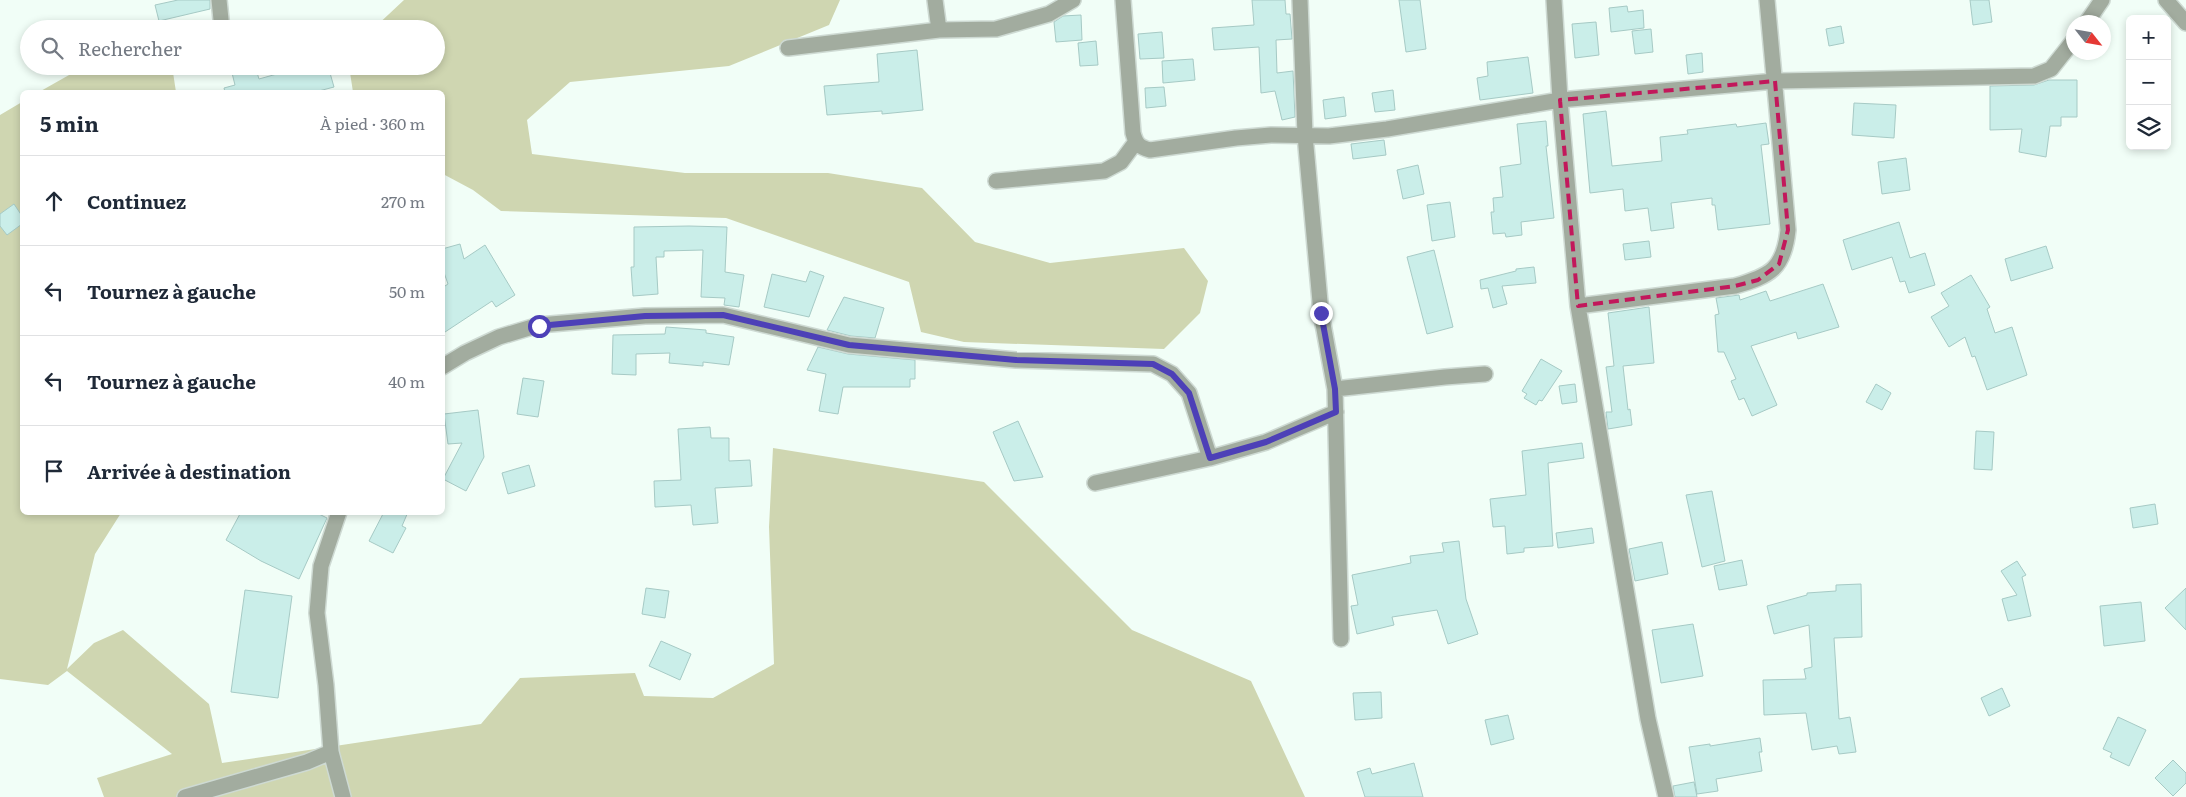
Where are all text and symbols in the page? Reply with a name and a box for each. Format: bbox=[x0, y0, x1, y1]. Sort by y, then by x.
north arrow bbox=[2066, 15, 2111, 60]
map controls bbox=[2126, 15, 2171, 150]
button: + bbox=[2126, 15, 2171, 60]
search box bbox=[20, 20, 445, 75]
icon: search bbox=[38, 34, 66, 62]
text: Rechercher bbox=[78, 34, 182, 62]
button: − bbox=[2126, 60, 2171, 105]
button: layers bbox=[2126, 105, 2171, 150]
text: 5 min bbox=[40, 107, 99, 138]
text: À pied · 360 m bbox=[320, 111, 425, 135]
icon: ahead bbox=[40, 187, 68, 215]
text: Continuez bbox=[87, 187, 186, 215]
text: 270 m bbox=[381, 189, 425, 213]
icon: left bbox=[40, 277, 68, 305]
text: Tournez à gauche bbox=[87, 277, 256, 305]
text: 50 m bbox=[389, 279, 425, 303]
route end bbox=[1310, 302, 1333, 325]
route start bbox=[528, 315, 551, 338]
icon: left bbox=[40, 367, 68, 395]
text: Tournez à gauche bbox=[87, 367, 256, 395]
text: 40 m bbox=[388, 369, 425, 393]
icon: arrive bbox=[40, 457, 68, 485]
text: Arrivée à destination bbox=[87, 457, 291, 485]

